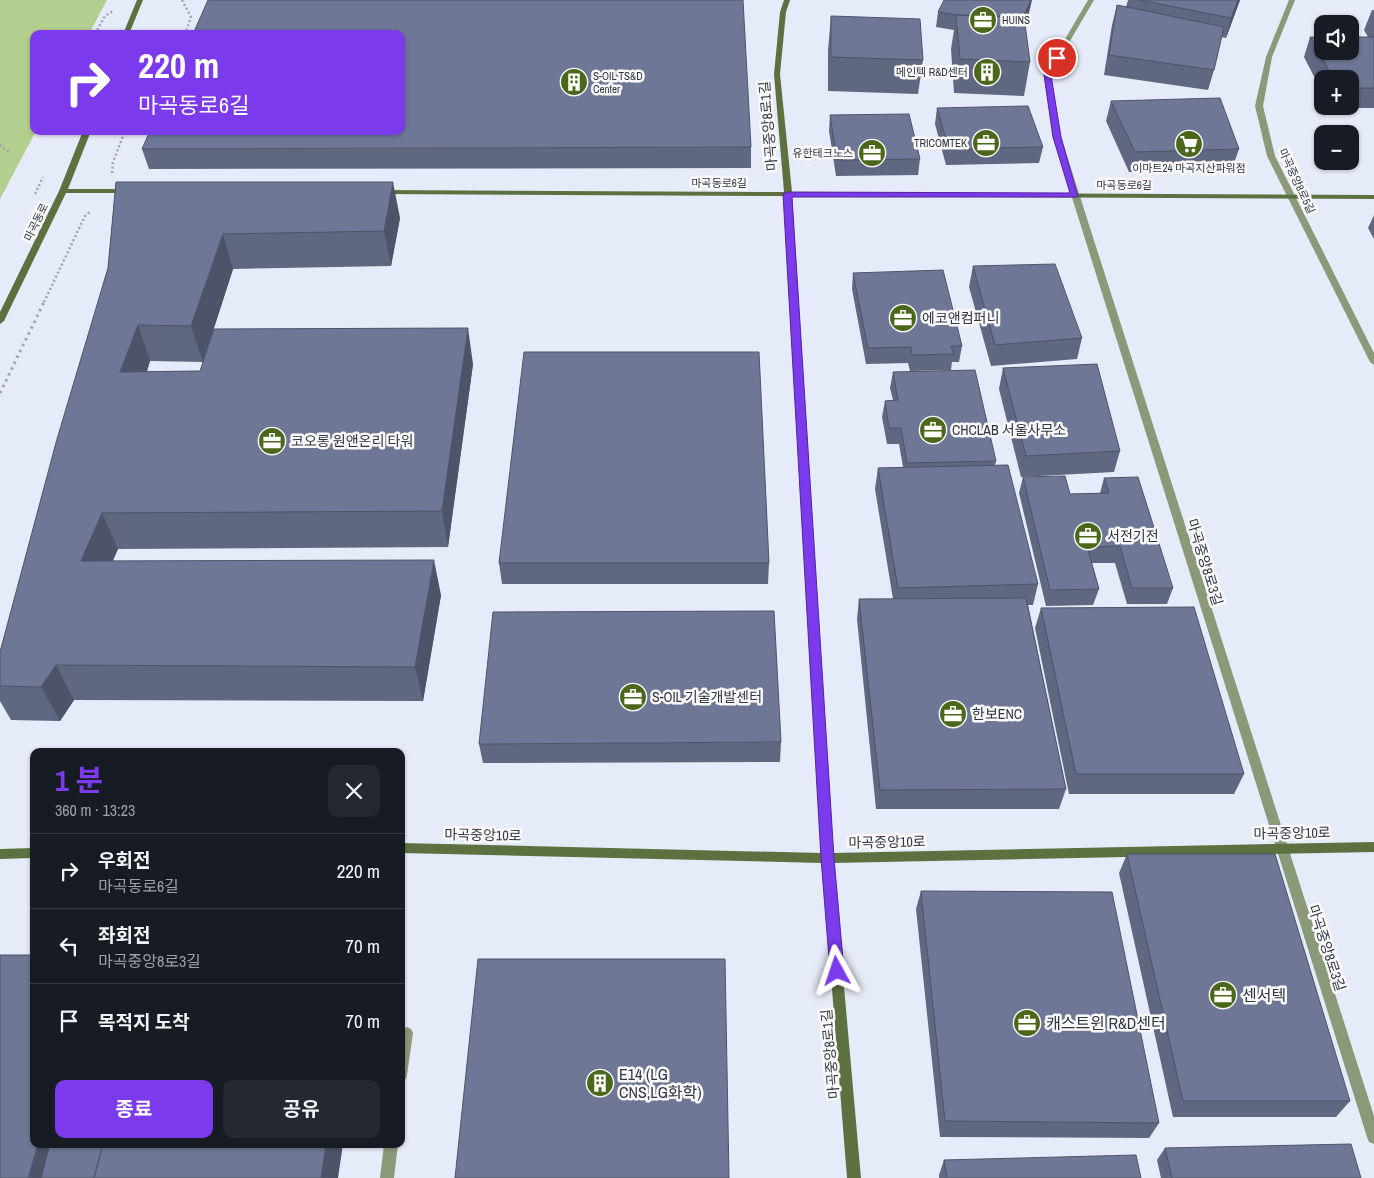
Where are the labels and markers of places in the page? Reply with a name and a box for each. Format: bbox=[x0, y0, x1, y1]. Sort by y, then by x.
office icon: HUINS bbox=[968, 5, 998, 35]
place label: HUINS bbox=[1002, 13, 1030, 27]
pin bbox=[1036, 37, 1078, 79]
building icon: 메인텍 R&D센터 bbox=[972, 57, 1002, 87]
place label: 메인텍 R&D센터 bbox=[896, 65, 968, 79]
building icon: S-OIL TS&D Center bbox=[559, 67, 589, 97]
place label: S-OIL TS&D Center bbox=[593, 69, 643, 96]
office icon: TRICOMTEK bbox=[971, 128, 1001, 158]
supermarket icon: 이마트24 마곡지산파워점 bbox=[1174, 129, 1204, 159]
place label: TRICOMTEK bbox=[914, 136, 967, 150]
office icon: 유한테크노스 bbox=[857, 138, 887, 168]
place label: 유한테크노스 bbox=[792, 146, 853, 160]
place label: 이마트24 마곡지산파워점 bbox=[1132, 161, 1246, 175]
office icon: 에코앤컴퍼니 bbox=[888, 303, 918, 333]
place label: 에코앤컴퍼니 bbox=[922, 309, 999, 327]
office icon: CHCLAB 서울사무소 bbox=[918, 415, 948, 445]
place label: CHCLAB 서울사무소 bbox=[952, 421, 1066, 439]
office icon: 코오롱 원앤온리 타워 bbox=[257, 426, 287, 456]
place label: 코오롱 원앤온리 타워 bbox=[291, 432, 413, 450]
office icon: 서전기전 bbox=[1073, 521, 1103, 551]
place label: 서전기전 bbox=[1107, 527, 1159, 545]
office icon: S-OIL 기술개발센터 bbox=[618, 682, 648, 712]
place label: S-OIL 기술개발센터 bbox=[652, 688, 762, 706]
office icon: 한보ENC bbox=[938, 699, 968, 729]
place label: 한보ENC bbox=[972, 705, 1022, 723]
office icon: 센서텍 bbox=[1208, 980, 1238, 1010]
place label: 센서텍 bbox=[1242, 984, 1286, 1006]
office icon: 캐스트윈 R&D센터 bbox=[1012, 1008, 1042, 1038]
place label: 캐스트윈 R&D센터 bbox=[1046, 1012, 1166, 1034]
place label: E14 (LG CNS,LG화학) bbox=[619, 1063, 702, 1103]
building icon: E14 (LG CNS,LG화학) bbox=[585, 1068, 615, 1098]

